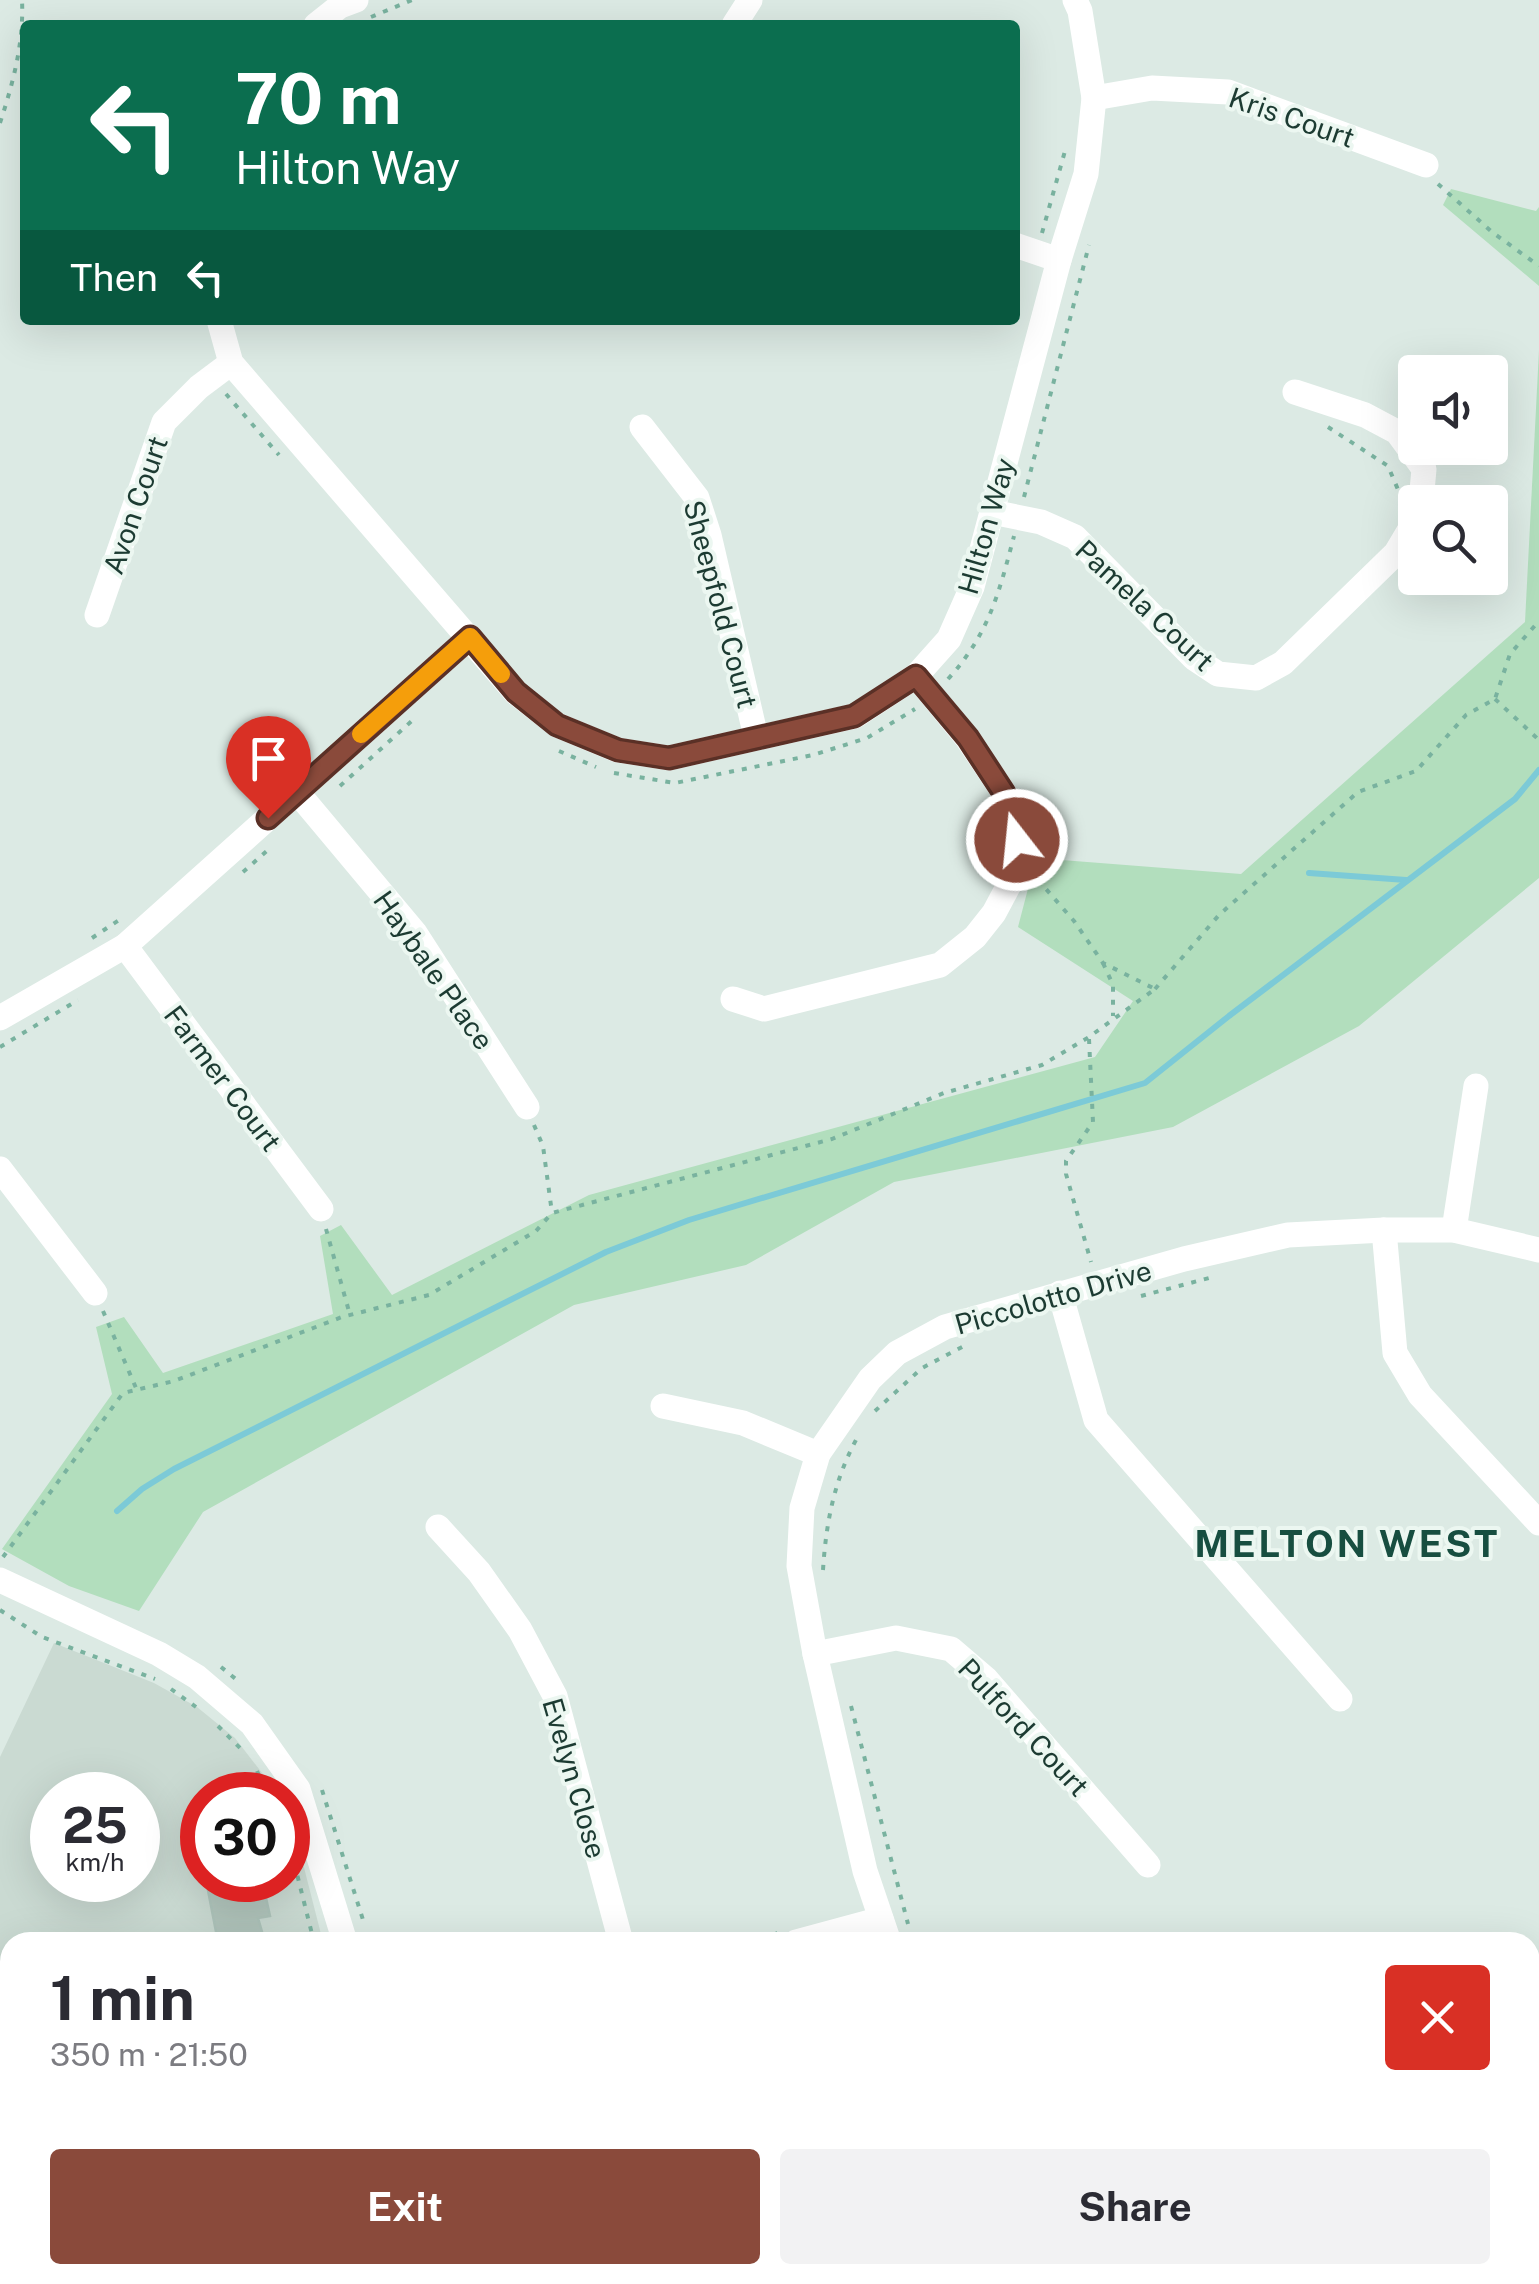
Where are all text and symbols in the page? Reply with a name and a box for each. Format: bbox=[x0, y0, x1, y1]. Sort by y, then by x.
text: 70 m bbox=[235, 57, 402, 140]
icon: left bbox=[70, 60, 200, 190]
street label: Kris Court bbox=[1225, 80, 1359, 154]
text: Hilton Way bbox=[235, 141, 460, 194]
icon: left bbox=[178, 250, 233, 305]
text: Then bbox=[70, 255, 158, 300]
map controls bbox=[1398, 355, 1508, 595]
button: sound bbox=[1398, 355, 1508, 465]
street label: Avon Court bbox=[96, 432, 174, 578]
street label: Hilton Way bbox=[951, 454, 1021, 598]
button: search bbox=[1398, 485, 1508, 595]
street label: Sheepfold Court bbox=[677, 497, 765, 711]
street label: Pamela Court bbox=[1069, 533, 1221, 677]
pin bbox=[226, 716, 311, 819]
icon: arrive bbox=[241, 731, 296, 786]
position arrow bbox=[965, 788, 1069, 892]
street label: Haybale Place bbox=[367, 884, 501, 1056]
street label: Farmer Court bbox=[158, 999, 288, 1157]
street label: Piccolotto Drive bbox=[951, 1253, 1155, 1341]
district label: MELTON WEST bbox=[1194, 1521, 1500, 1566]
street label: Pulford Court bbox=[952, 1651, 1096, 1803]
street label: Evelyn Close bbox=[536, 1694, 614, 1862]
speed limit sign: 30 bbox=[180, 1772, 310, 1902]
text: 25 bbox=[62, 1795, 128, 1854]
text: km/h bbox=[66, 1847, 124, 1877]
text: 1 min bbox=[50, 1963, 195, 2034]
button: close bbox=[1385, 1965, 1490, 2070]
text: 350 m · 21:50 bbox=[50, 2036, 248, 2073]
button: Exit bbox=[50, 2149, 760, 2264]
button: Share bbox=[780, 2149, 1490, 2264]

